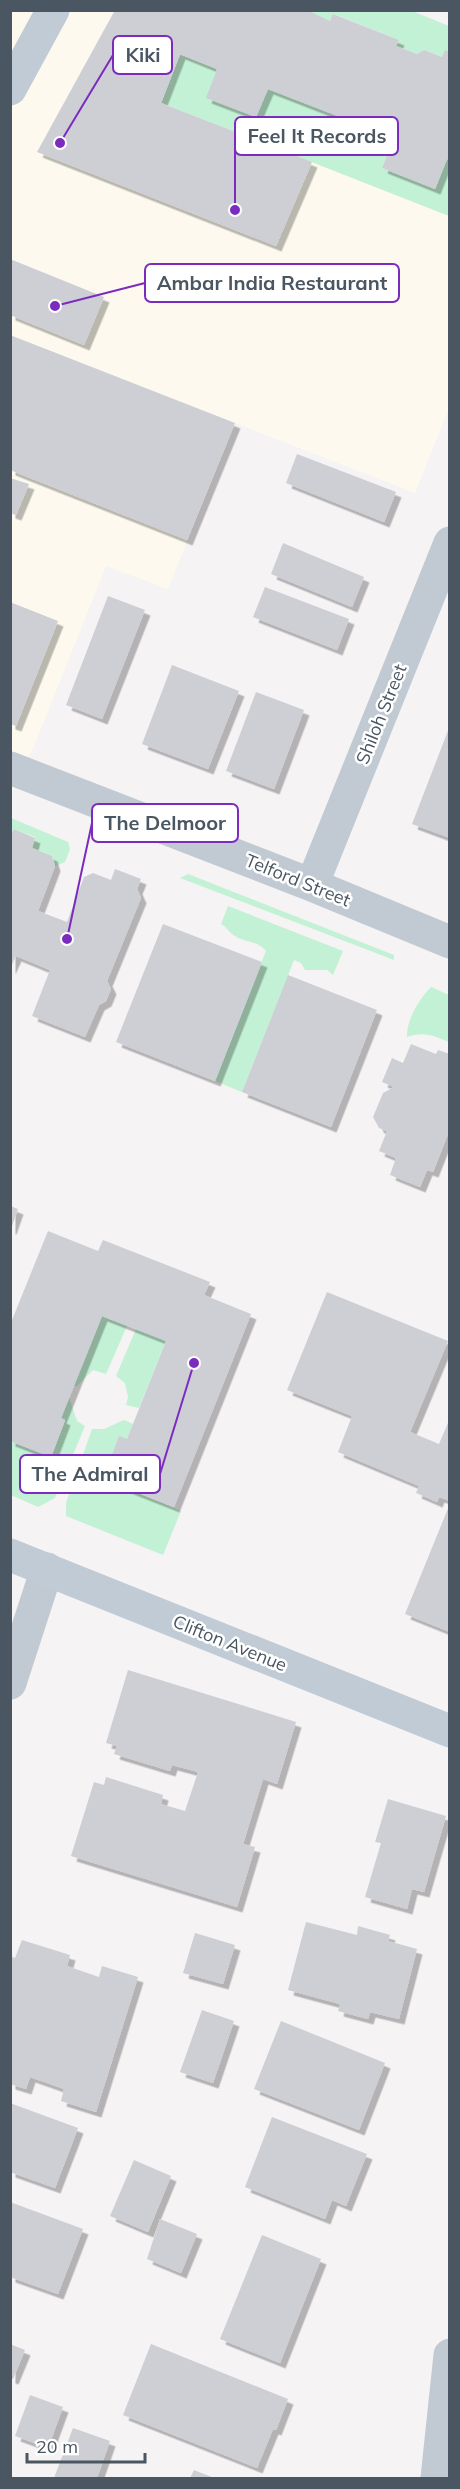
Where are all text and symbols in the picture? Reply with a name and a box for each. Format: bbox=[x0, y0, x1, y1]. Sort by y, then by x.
callout: Kiki bbox=[113, 36, 172, 74]
text: Kiki bbox=[126, 42, 160, 67]
callout: Feel It Records bbox=[235, 117, 398, 155]
text: Feel It Records bbox=[247, 123, 387, 148]
callout: Ambar India Restaurant bbox=[145, 264, 399, 302]
text: Ambar India Restaurant bbox=[157, 270, 388, 295]
street label: Shiloh Street bbox=[351, 661, 411, 767]
callout: The Delmoor bbox=[92, 804, 238, 842]
text: The Delmoor bbox=[104, 810, 226, 835]
street label: Telford Street bbox=[242, 848, 354, 912]
callout: The Admiral bbox=[20, 1455, 160, 1493]
text: The Admiral bbox=[32, 1461, 148, 1486]
street label: Clifton Avenue bbox=[170, 1610, 290, 1676]
scale bar bbox=[27, 2426, 146, 2464]
text: 20 m bbox=[36, 2435, 78, 2458]

